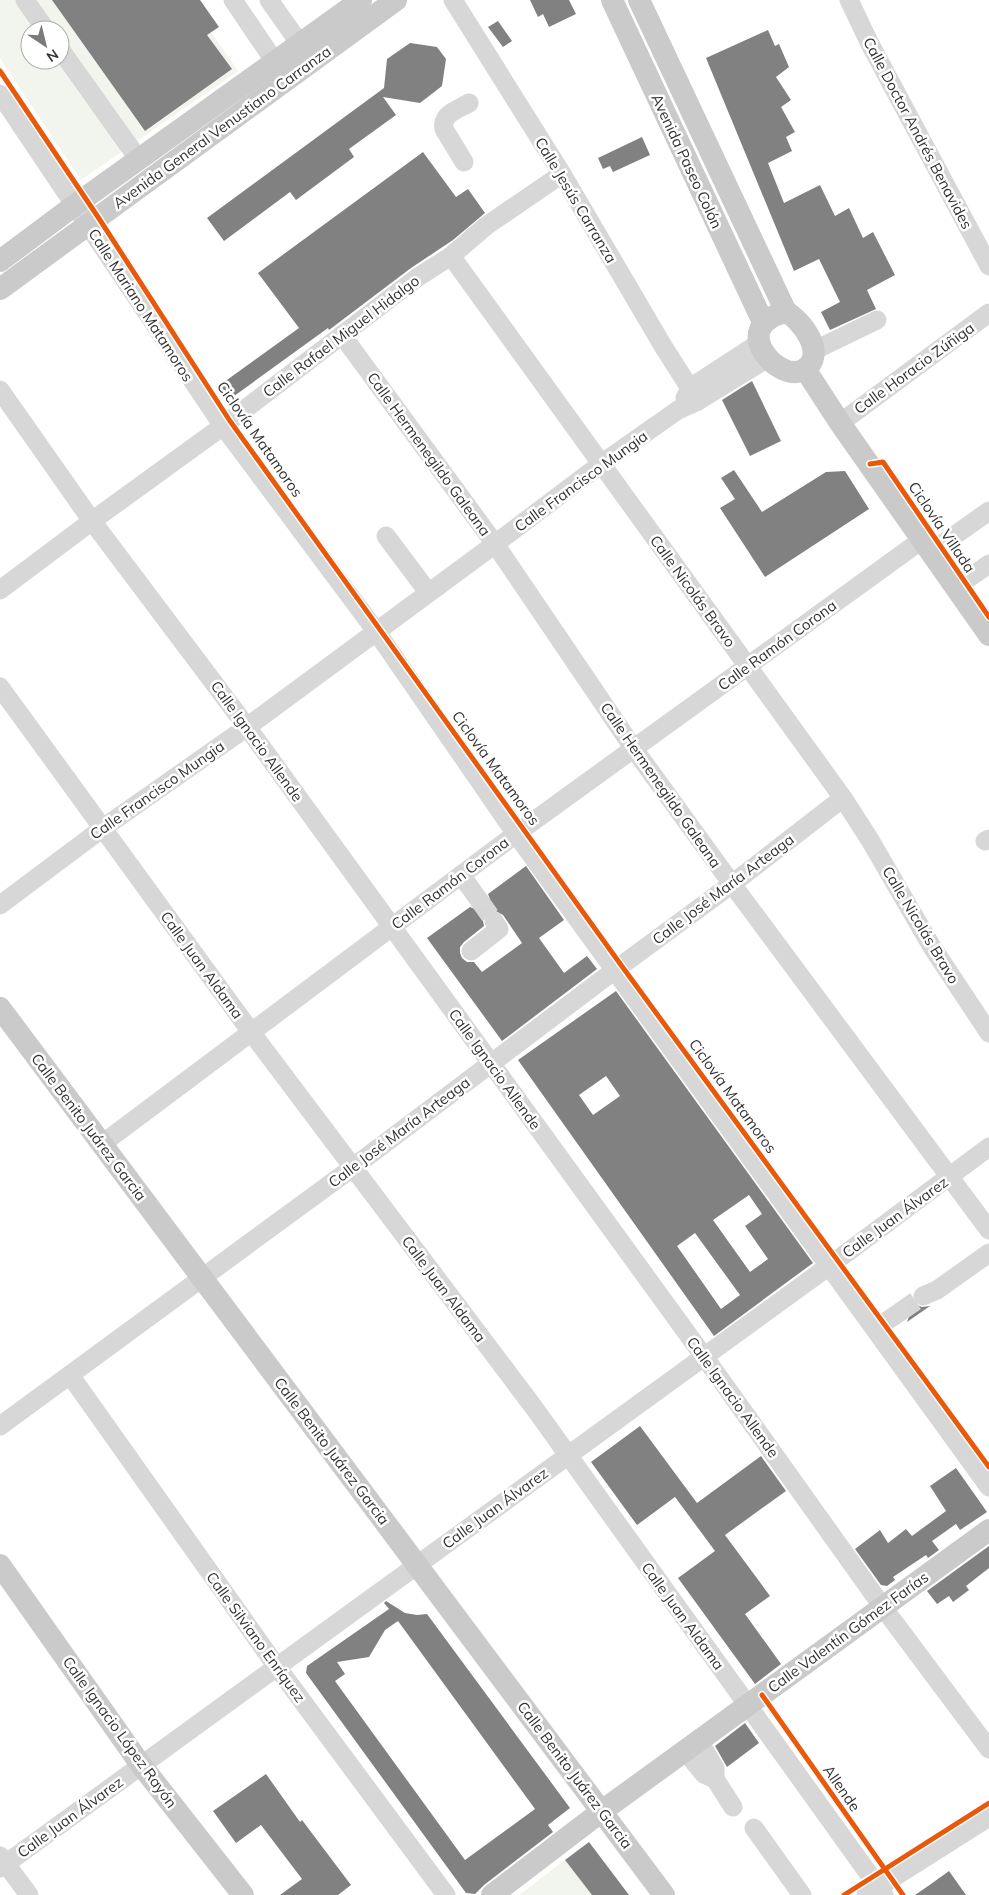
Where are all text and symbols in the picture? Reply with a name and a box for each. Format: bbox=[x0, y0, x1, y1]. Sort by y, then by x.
north arrow bbox=[20, 20, 70, 70]
street label: Calle Doctor Andrés Benavides bbox=[859, 34, 977, 232]
street label: Avenida General Venustiano Carranza bbox=[109, 41, 335, 213]
text: N bbox=[43, 45, 62, 66]
street label: Avenida Paseo Colón bbox=[647, 91, 727, 231]
street label: Calle Jesús Carranza bbox=[531, 134, 621, 266]
street label: Calle Mariano Matamoros bbox=[84, 225, 198, 385]
street label: Calle Rafael Miguel Hidalgo bbox=[259, 271, 423, 401]
street label: Calle Horacio Zúñiga bbox=[850, 318, 978, 418]
street label: Calle Hermenegildo Galeana bbox=[363, 368, 495, 540]
street label: Ciclovía Matamoros bbox=[213, 377, 307, 501]
street label: Calle Francisco Mungia bbox=[511, 426, 651, 536]
street label: Ciclovía Villada bbox=[905, 478, 979, 576]
street label: Calle Nicolás Bravo bbox=[646, 531, 740, 651]
street label: Calle Ramón Corona bbox=[714, 596, 840, 694]
street label: Calle Ignacio Allende bbox=[207, 677, 307, 805]
street label: Calle Hermenegildo Galeana bbox=[597, 699, 725, 871]
street label: Ciclovía Matamoros bbox=[448, 707, 544, 829]
street label: Calle Francisco Mungia bbox=[86, 736, 228, 844]
street label: Calle José María Arteaga bbox=[648, 830, 798, 948]
street label: Calle Ramón Corona bbox=[388, 833, 512, 933]
street label: Calle Nicolás Bravo bbox=[878, 863, 964, 987]
street label: Calle Juan Aldama bbox=[157, 908, 247, 1022]
street label: Calle Ignacio Allende bbox=[445, 1005, 545, 1133]
street label: Ciclovía Matamoros bbox=[685, 1035, 781, 1157]
street label: Calle Benito Juárez Garcia bbox=[27, 1050, 151, 1204]
street label: Calle José María Arteaga bbox=[324, 1073, 474, 1191]
street label: Calle Juan Álvarez bbox=[838, 1172, 952, 1262]
street label: Calle Juan Aldama bbox=[398, 1232, 490, 1346]
street label: Calle Ignacio Allende bbox=[683, 1333, 783, 1461]
street label: Calle Benito Juárez Garcia bbox=[270, 1374, 394, 1528]
street label: Calle Juan Álvarez bbox=[438, 1463, 552, 1553]
street label: Calle Juan Aldama bbox=[638, 1559, 728, 1673]
street label: Calle Valentín Gómez Farías bbox=[764, 1567, 932, 1697]
street label: Calle Silviano Enríquez bbox=[202, 1568, 310, 1706]
street label: Calle Ignacio López Rayón bbox=[59, 1653, 181, 1811]
street label: Calle Benito Juárez Garcia bbox=[513, 1698, 637, 1852]
street label: Allende bbox=[819, 1761, 865, 1815]
street label: Calle Juan Álvarez bbox=[13, 1772, 127, 1862]

